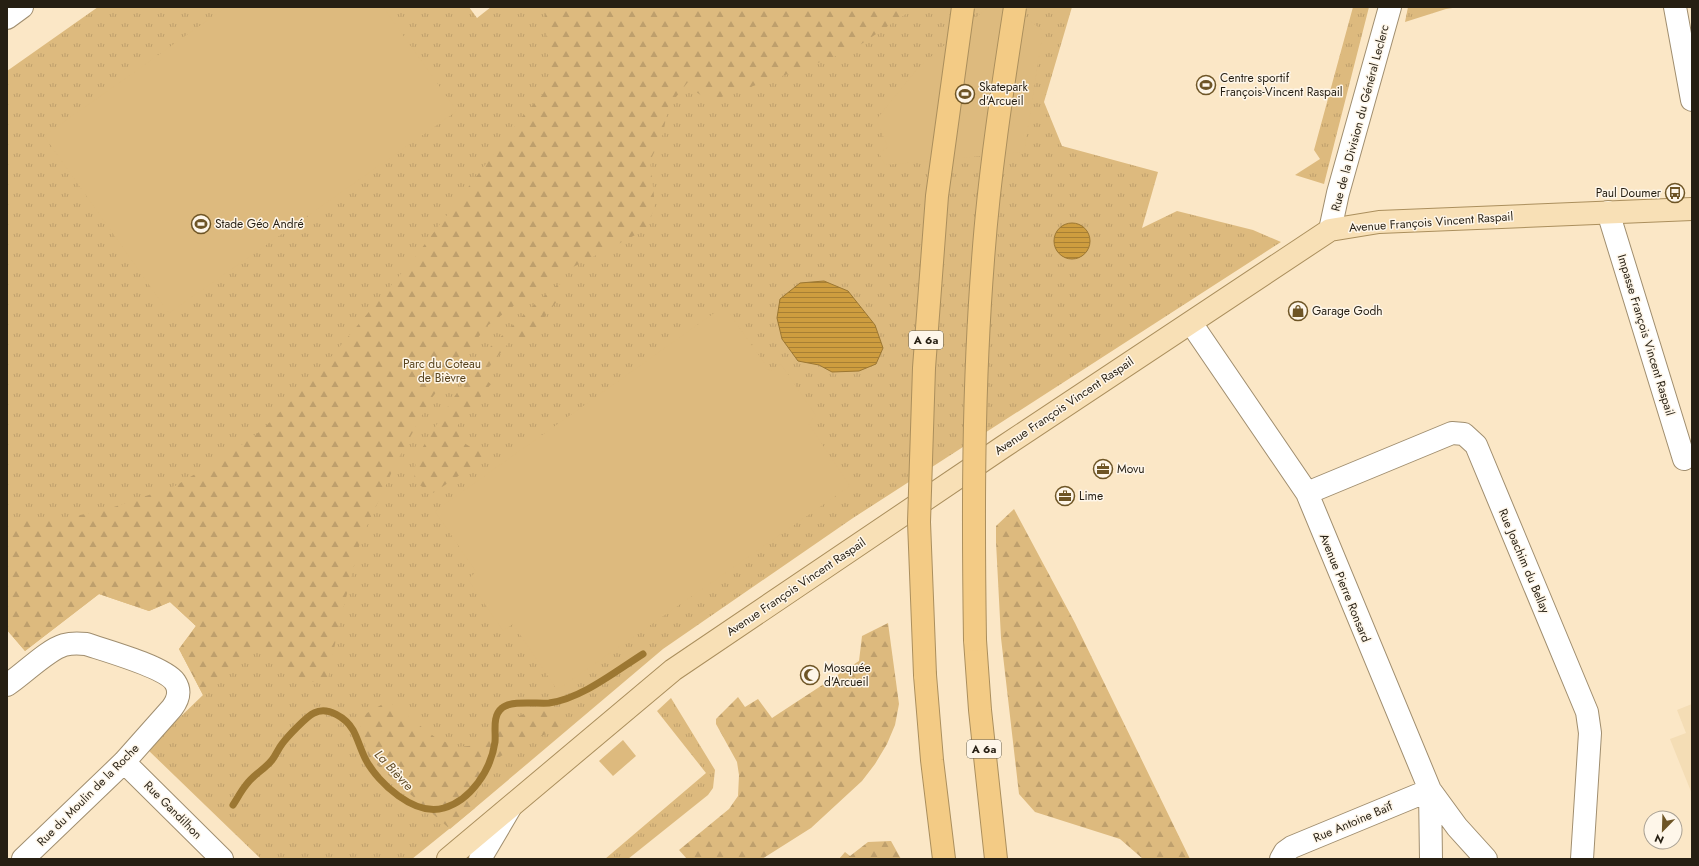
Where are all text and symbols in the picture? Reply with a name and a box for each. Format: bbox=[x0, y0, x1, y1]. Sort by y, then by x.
street label: Rue de la Division du Général Leclerc bbox=[1326, 22, 1394, 213]
place label: Centre sportif François-Vincent Raspail bbox=[1220, 69, 1343, 101]
sports icon: Centre sportif François-Vincent Raspail bbox=[1195, 74, 1217, 96]
place label: Skatepark d'Arcueil bbox=[979, 78, 1028, 110]
sports icon: Skatepark d'Arcueil bbox=[954, 83, 976, 105]
bus stop icon: Paul Doumer bbox=[1664, 182, 1686, 204]
place label: Paul Doumer bbox=[1596, 184, 1662, 202]
street label: Avenue François Vincent Raspail bbox=[1348, 207, 1514, 237]
sports icon: Stade Géo André bbox=[190, 213, 212, 235]
place label: Stade Géo André bbox=[215, 215, 304, 233]
street label: Impasse François Vincent Raspail bbox=[1613, 252, 1679, 418]
shop icon: Garage Godh bbox=[1287, 300, 1309, 322]
place label: Garage Godh bbox=[1312, 302, 1383, 320]
road number: A 6a bbox=[909, 331, 943, 349]
street label: Avenue François Vincent Raspail bbox=[991, 353, 1137, 459]
park label: Parc du Coteau de Bièvre bbox=[403, 355, 481, 387]
office icon: Movu bbox=[1092, 458, 1114, 480]
place label: Movu bbox=[1117, 460, 1145, 478]
office icon: Lime bbox=[1054, 485, 1076, 507]
place label: Lime bbox=[1079, 487, 1103, 505]
street label: Rue Joachim du Bellay bbox=[1494, 506, 1554, 617]
street label: Avenue Pierre Ronsard bbox=[1315, 531, 1375, 645]
street label: Avenue François Vincent Raspail bbox=[723, 534, 869, 640]
place label: Mosquée d'Arcueil bbox=[824, 659, 871, 691]
mosque icon: Mosquée d'Arcueil bbox=[799, 664, 821, 686]
street label: Rue du Moulin de la Roche bbox=[33, 740, 143, 850]
road number: A 6a bbox=[967, 740, 1001, 758]
water label: La Bièvre bbox=[370, 745, 418, 795]
street label: Rue Gandilhon bbox=[140, 777, 206, 843]
street label: Rue Antoine Baïf bbox=[1311, 797, 1396, 847]
north arrow bbox=[1643, 810, 1683, 850]
text: N bbox=[1652, 830, 1666, 848]

